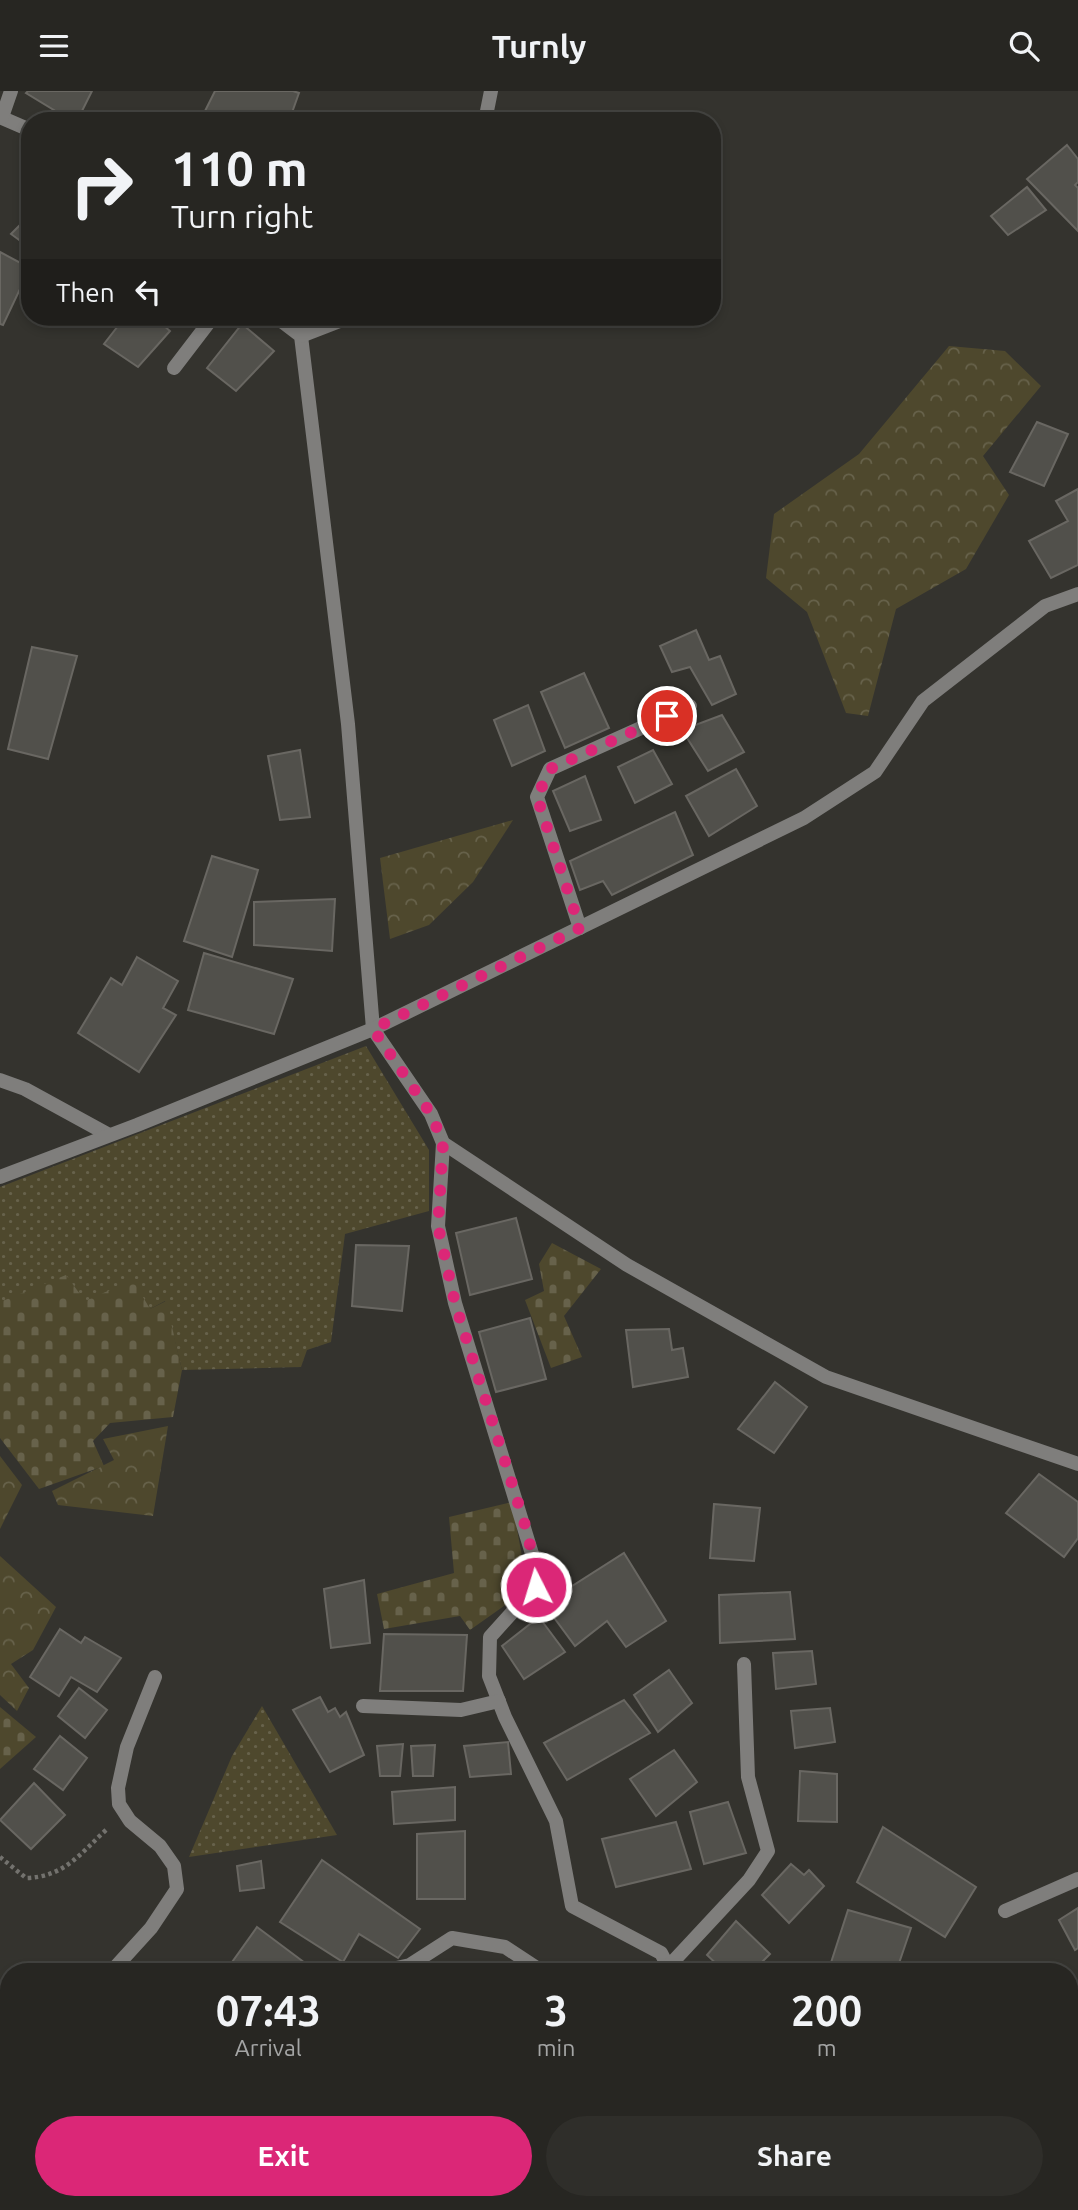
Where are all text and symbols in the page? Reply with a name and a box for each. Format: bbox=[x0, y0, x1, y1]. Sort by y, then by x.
icon: menu bbox=[35, 27, 73, 65]
icon: search bbox=[1005, 27, 1043, 65]
text: Turnly bbox=[492, 28, 586, 64]
icon: right bbox=[56, 140, 147, 231]
text: 110 m bbox=[171, 140, 308, 195]
text: Turn right bbox=[171, 198, 313, 234]
icon: left bbox=[129, 273, 167, 311]
text: Then bbox=[56, 278, 115, 307]
pin bbox=[637, 686, 697, 746]
icon: arrive bbox=[648, 697, 686, 735]
position arrow bbox=[499, 1550, 573, 1624]
text: 07:43 bbox=[216, 1987, 321, 2034]
text: 3 bbox=[544, 1987, 568, 2034]
text: 200 bbox=[791, 1987, 862, 2034]
text: Arrival bbox=[235, 2035, 302, 2060]
text: min bbox=[537, 2035, 575, 2060]
text: m bbox=[817, 2035, 837, 2060]
button: Exit bbox=[35, 2116, 532, 2196]
button: Share bbox=[546, 2116, 1043, 2196]

